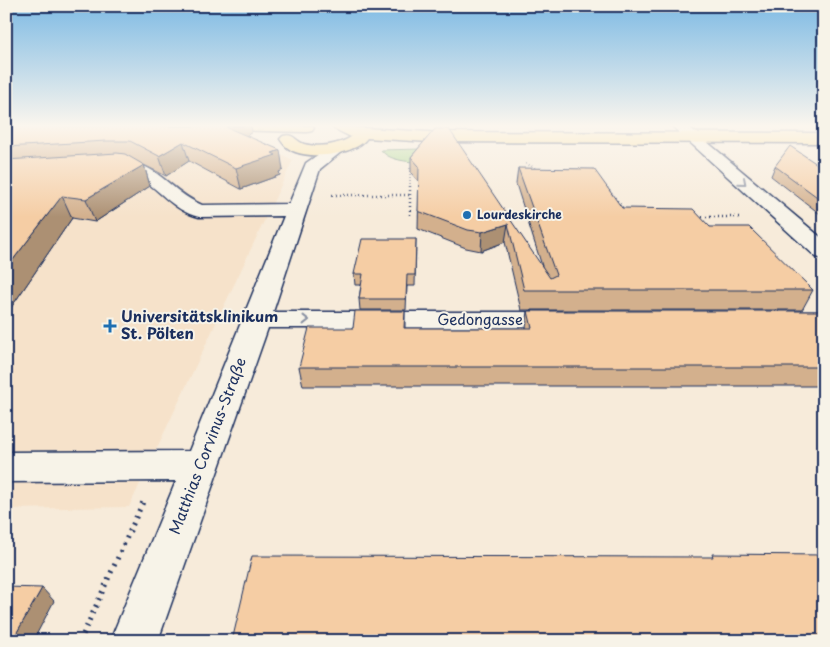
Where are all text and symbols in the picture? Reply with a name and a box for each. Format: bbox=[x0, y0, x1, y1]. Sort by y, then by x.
one-way arrow bbox=[737, 176, 746, 184]
place label: Lourdeskirche bbox=[477, 205, 562, 223]
marker: Lourdeskirche bbox=[461, 209, 473, 221]
place label: Universitätsklinikum St. Pölten bbox=[121, 304, 278, 344]
street label: Gedongasse bbox=[437, 307, 523, 330]
one-way arrow bbox=[302, 315, 310, 325]
marker: Universitätsklinikum St. Pölten bbox=[103, 319, 117, 333]
street label: Matthias Corvinus-Straße bbox=[162, 354, 251, 537]

